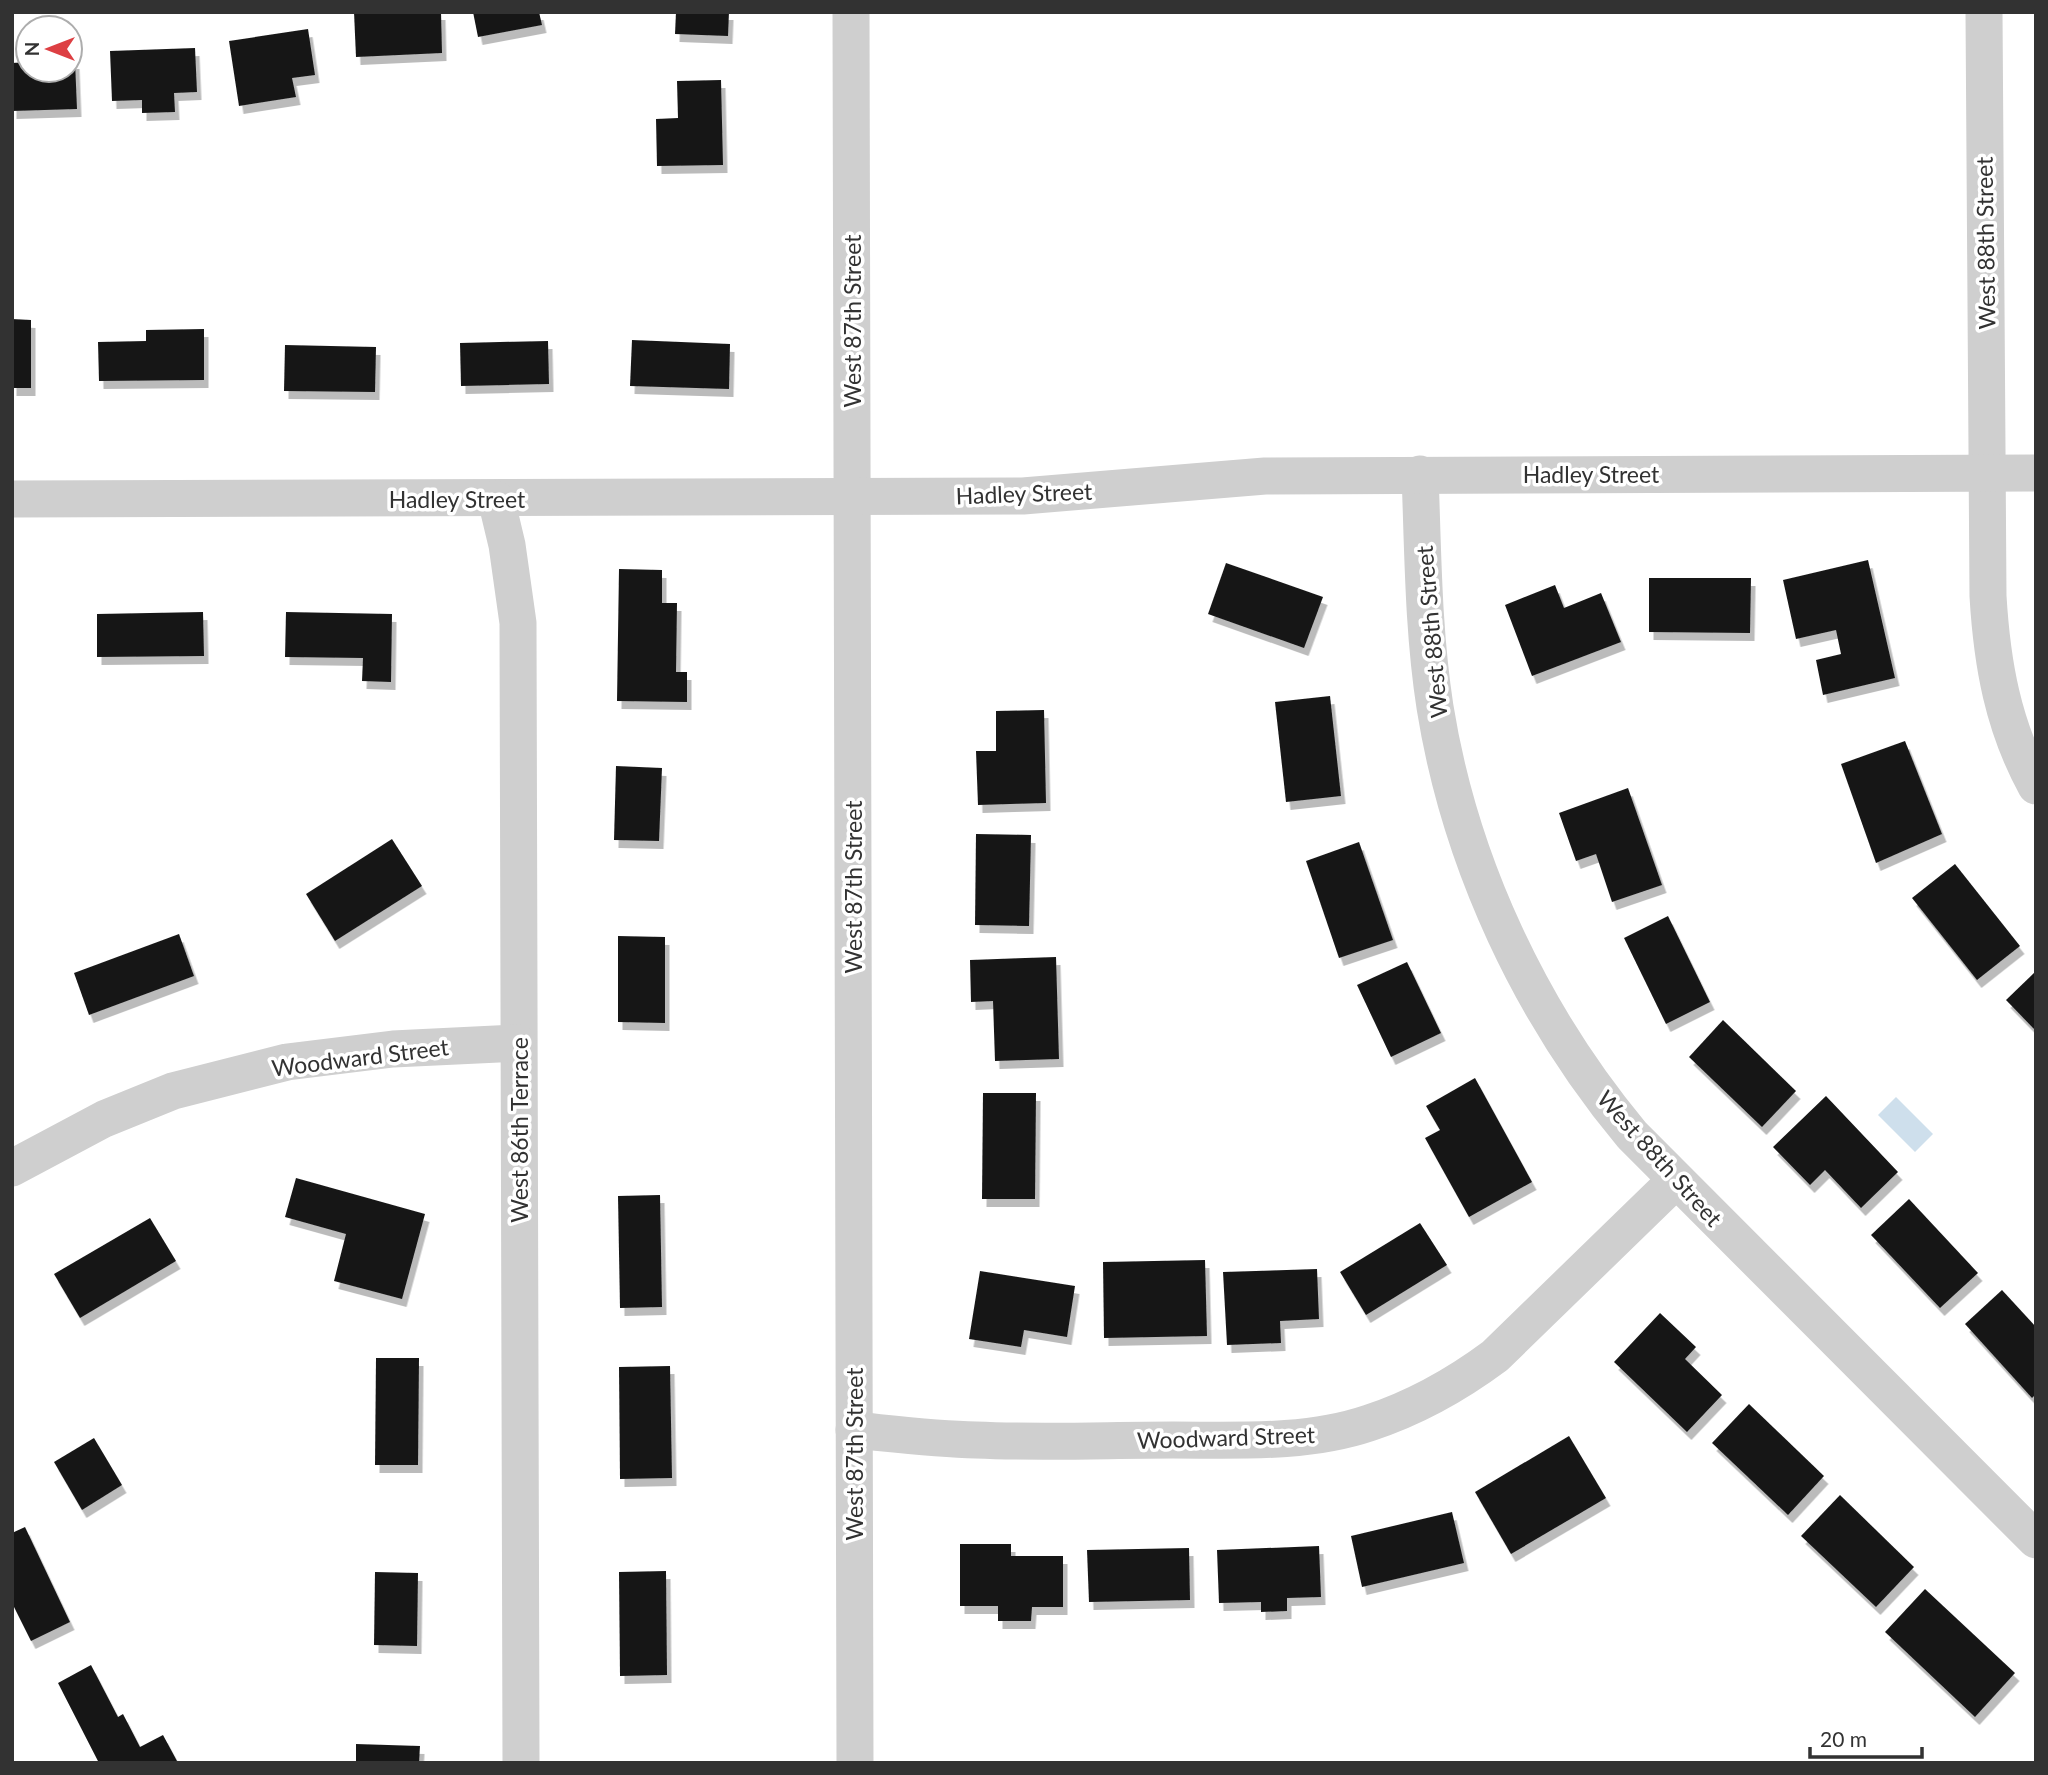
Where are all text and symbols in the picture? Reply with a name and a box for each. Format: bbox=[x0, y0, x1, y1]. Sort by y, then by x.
north arrow bbox=[14, 14, 84, 84]
text: N bbox=[20, 42, 43, 56]
street label: West 88th Street bbox=[1969, 156, 2001, 330]
street label: West 87th Street bbox=[838, 234, 866, 407]
street label: Hadley Street bbox=[1523, 460, 1660, 488]
street label: Hadley Street bbox=[955, 477, 1093, 509]
street label: Hadley Street bbox=[389, 485, 526, 513]
street label: West 88th Street bbox=[1409, 544, 1452, 719]
street label: West 87th Street bbox=[839, 800, 867, 973]
street label: Woodward Street bbox=[270, 1032, 451, 1082]
street label: West 86th Terrace bbox=[505, 1037, 533, 1223]
street label: West 88th Street bbox=[1592, 1084, 1729, 1232]
street label: West 87th Street bbox=[840, 1367, 868, 1540]
street label: Woodward Street bbox=[1137, 1420, 1316, 1454]
scale bar bbox=[1810, 1716, 1922, 1760]
text: 20 m bbox=[1820, 1726, 1867, 1751]

